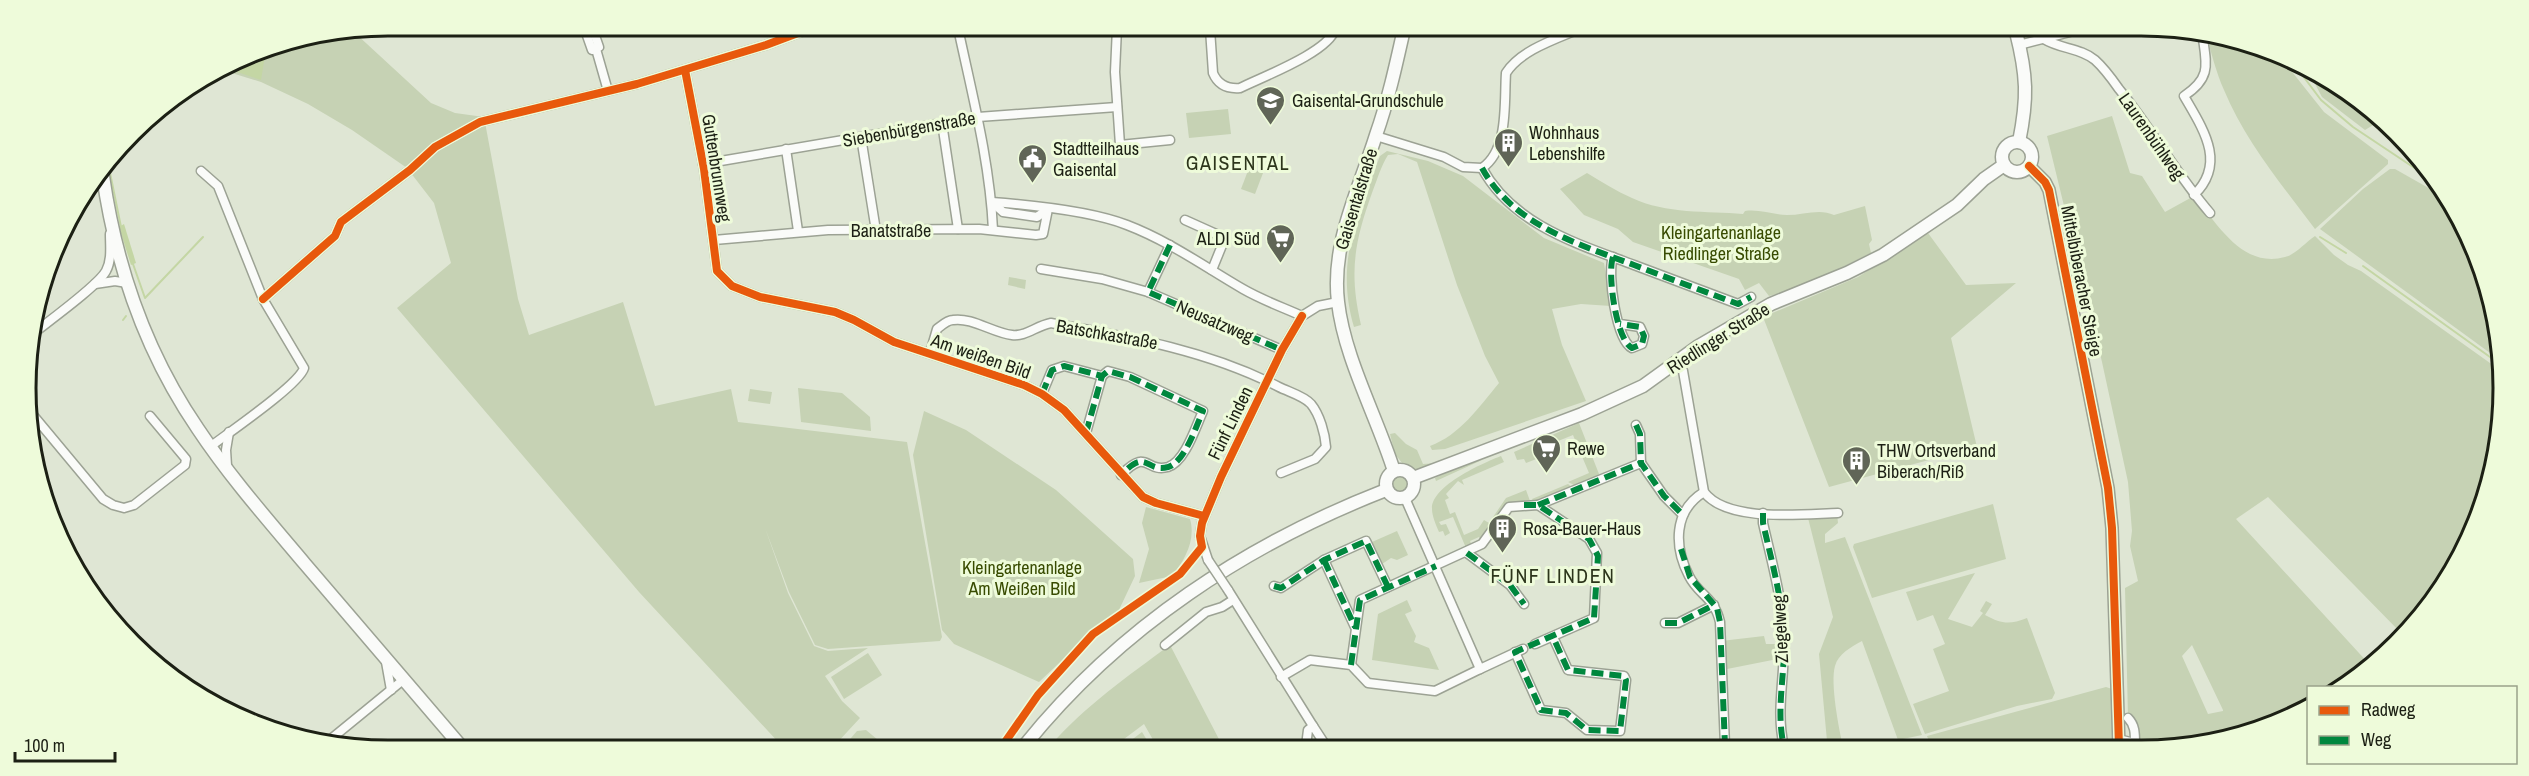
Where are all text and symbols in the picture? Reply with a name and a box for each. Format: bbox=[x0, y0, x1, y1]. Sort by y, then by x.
school or university icon: Gaisental-Grundschule bbox=[1255, 84, 1287, 126]
street label: Laurenbühlweg bbox=[2113, 87, 2192, 185]
place label: Gaisental-Grundschule bbox=[1292, 88, 1444, 113]
street label: Siebenbürgenstraße bbox=[841, 105, 977, 153]
street label: Guttenbrunnweg bbox=[696, 112, 738, 225]
place label: Wohnhaus Lebenshilfe bbox=[1529, 120, 1605, 166]
building icon: Wohnhaus Lebenshilfe bbox=[1492, 126, 1524, 168]
place label: Stadtteilhaus Gaisental bbox=[1053, 136, 1139, 182]
public building icon: Stadtteilhaus Gaisental bbox=[1016, 142, 1048, 184]
street label: Gaisentalstraße bbox=[1329, 145, 1383, 253]
district label: GAISENTAL bbox=[1186, 149, 1290, 176]
street label: Mittelbiberacher Steige bbox=[2055, 203, 2109, 359]
street label: Banatstraße bbox=[851, 218, 931, 243]
park label: Kleingartenanlage Riedlinger Straße bbox=[1661, 220, 1781, 266]
supermarket icon: ALDI Süd bbox=[1265, 222, 1297, 264]
place label: ALDI Süd bbox=[1196, 226, 1260, 251]
street label: Neusatzweg bbox=[1173, 294, 1258, 349]
street label: Riedlinger Straße bbox=[1662, 297, 1774, 379]
street label: Batschkastraße bbox=[1054, 313, 1160, 355]
street label: Am weißen Bild bbox=[927, 327, 1034, 385]
street label: Fünf Linden bbox=[1201, 382, 1259, 464]
supermarket icon: Rewe bbox=[1530, 432, 1562, 474]
place label: Rewe bbox=[1567, 436, 1605, 461]
place label: THW Ortsverband Biberach/Riß bbox=[1877, 438, 1996, 484]
building icon: THW Ortsverband Biberach/Riß bbox=[1840, 444, 1872, 486]
building icon: Rosa-Bauer-Haus bbox=[1486, 512, 1518, 554]
place label: Rosa-Bauer-Haus bbox=[1523, 516, 1641, 541]
park label: Kleingartenanlage Am Weißen Bild bbox=[962, 555, 1082, 601]
district label: FÜNF LINDEN bbox=[1491, 562, 1615, 589]
street label: Ziegelweg bbox=[1766, 594, 1794, 664]
legend bbox=[2307, 686, 2517, 764]
text: Radweg bbox=[2361, 697, 2416, 722]
scale bar bbox=[15, 725, 116, 763]
text: Weg bbox=[2361, 727, 2392, 752]
text: 100 m bbox=[24, 733, 65, 758]

